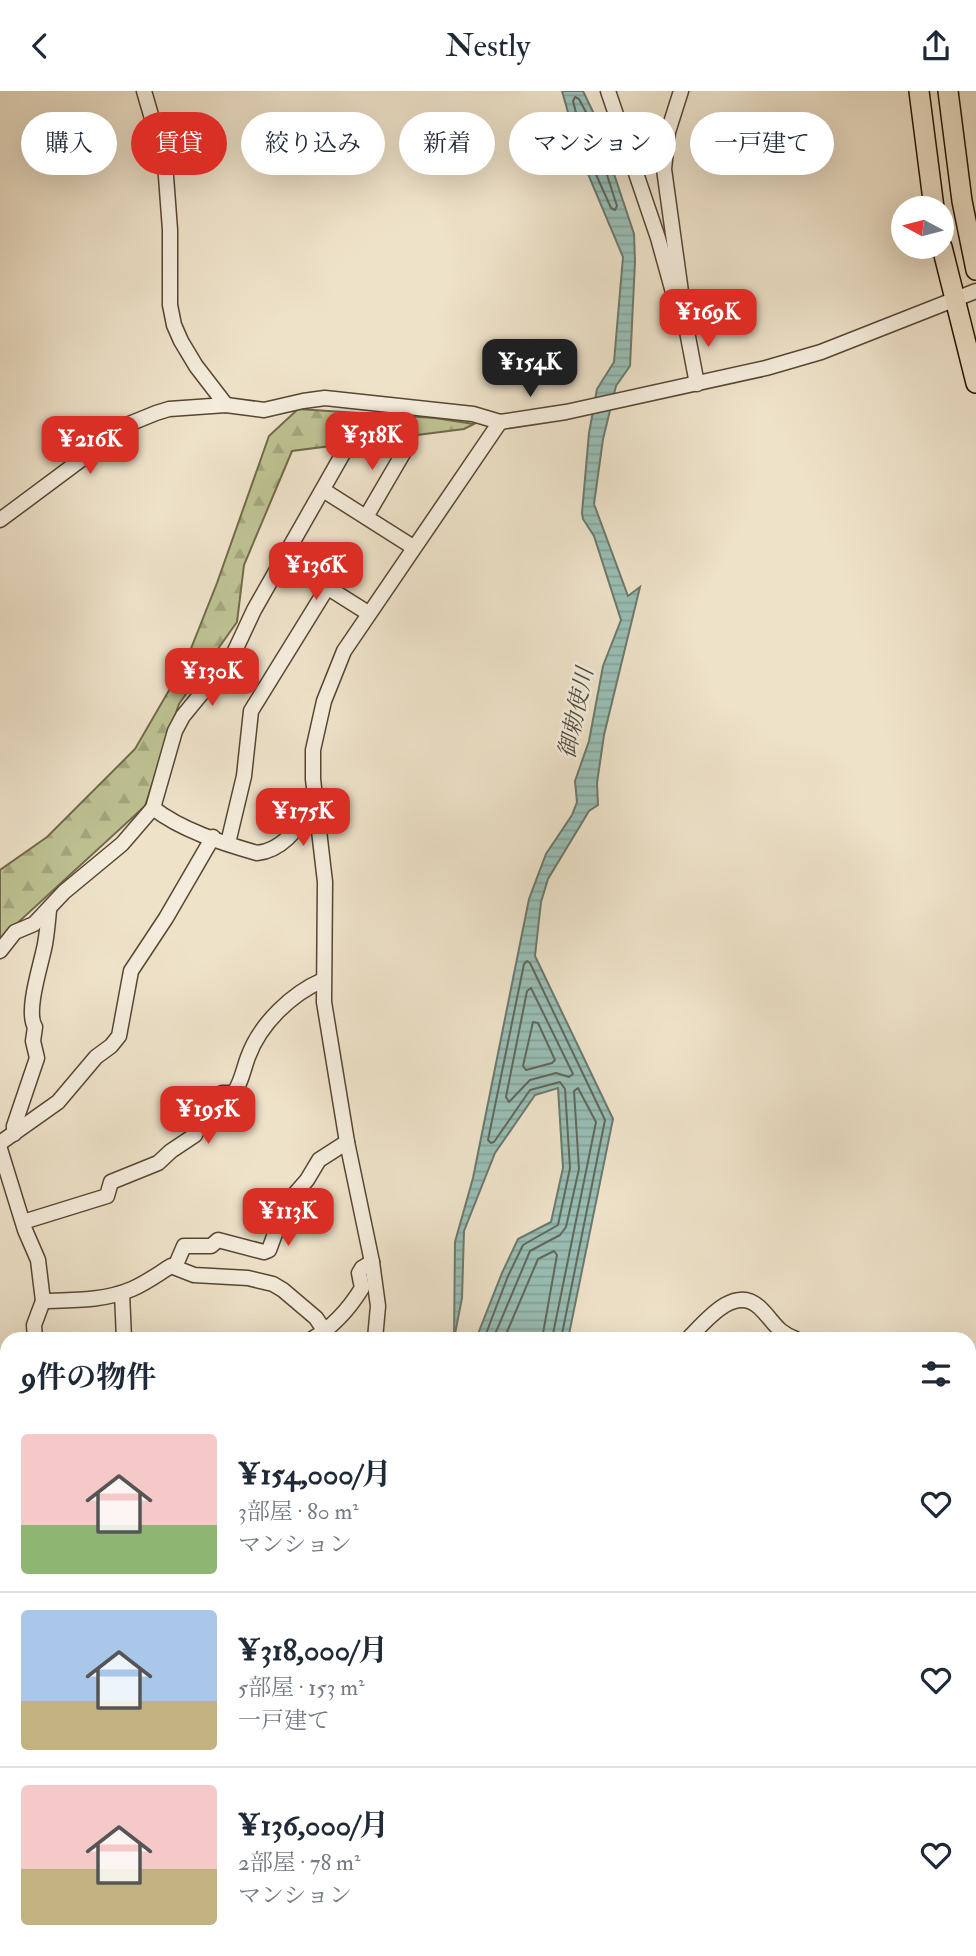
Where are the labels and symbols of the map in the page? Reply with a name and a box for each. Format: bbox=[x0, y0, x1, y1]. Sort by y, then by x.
north arrow bbox=[891, 196, 954, 259]
pin: ¥169K bbox=[659, 289, 757, 349]
pin: ¥154K bbox=[481, 339, 579, 399]
pin: ¥318K bbox=[323, 413, 421, 472]
pin: ¥216K bbox=[41, 417, 139, 476]
pin: ¥136K bbox=[267, 543, 365, 602]
pin: ¥130K bbox=[163, 649, 261, 708]
water label: 御勅使川 bbox=[552, 662, 600, 761]
pin: ¥175K bbox=[254, 789, 352, 848]
pin: ¥195K bbox=[159, 1087, 257, 1146]
pin: ¥113K bbox=[239, 1189, 337, 1248]

